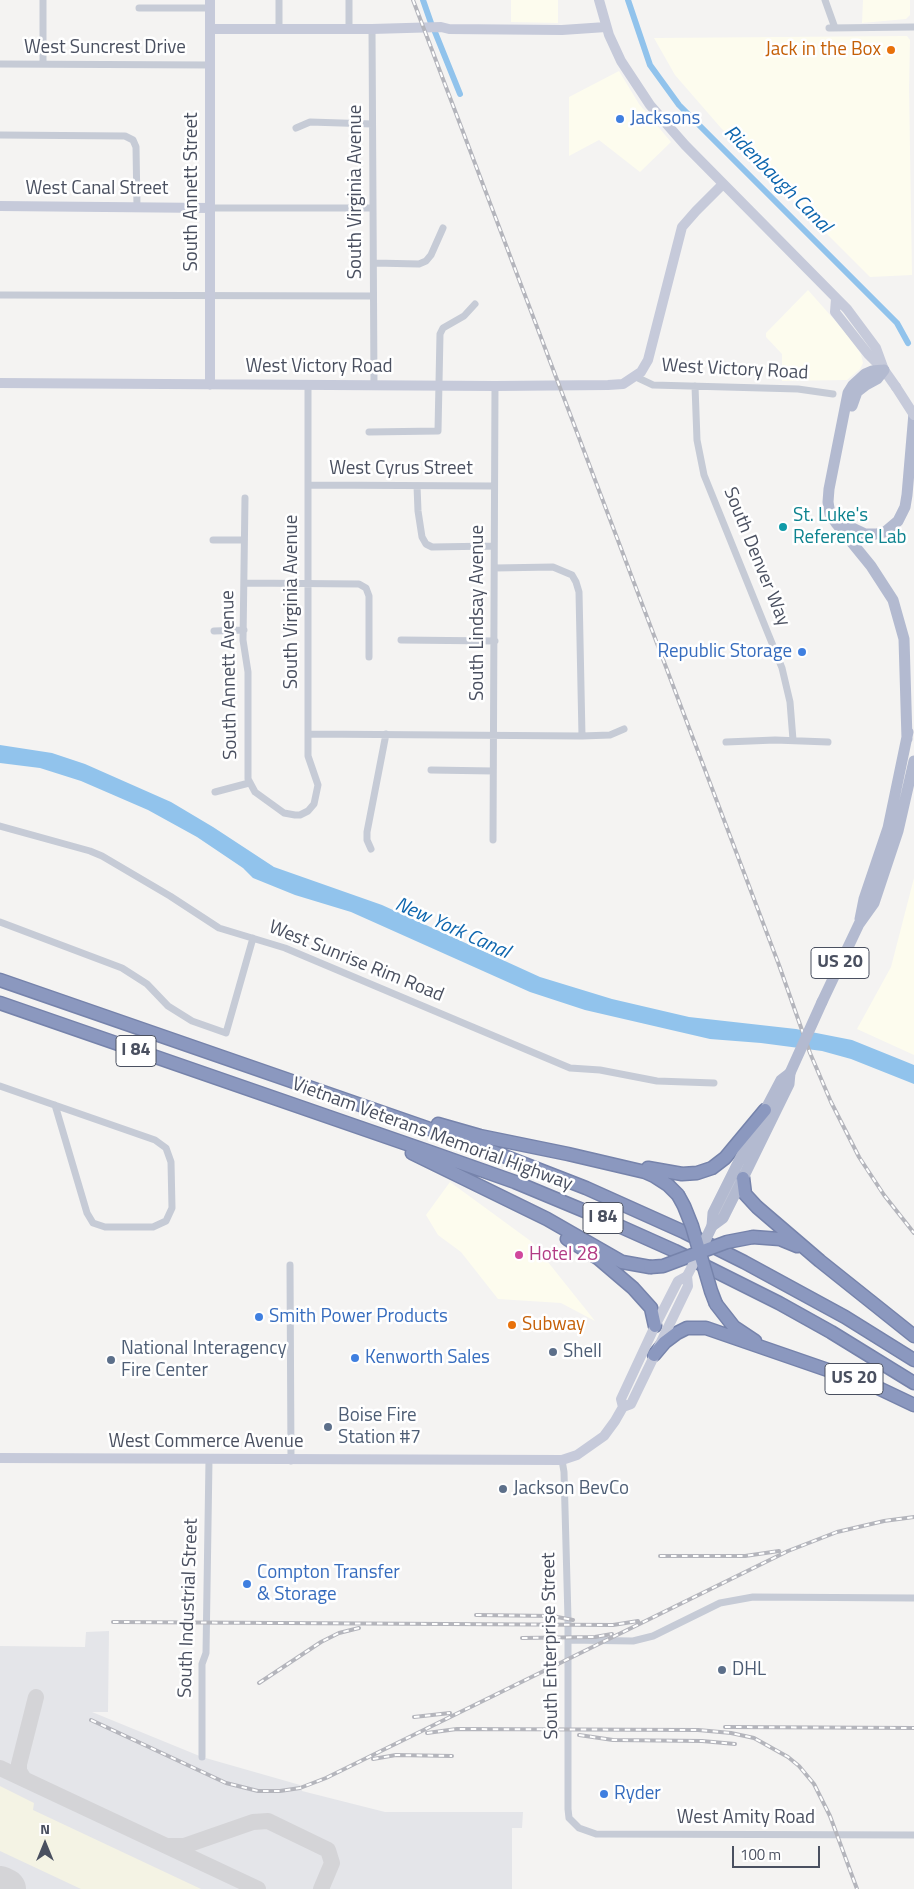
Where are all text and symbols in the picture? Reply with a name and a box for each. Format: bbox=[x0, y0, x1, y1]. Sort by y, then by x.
street label: West Suncrest Drive bbox=[24, 37, 186, 59]
place label: Jack in the Box bbox=[765, 39, 881, 61]
marker: Jack in the Box bbox=[885, 44, 897, 56]
street label: South Virginia Avenue bbox=[345, 105, 367, 279]
place label: Jacksons bbox=[630, 108, 700, 130]
street label: South Annett Street bbox=[181, 112, 203, 272]
marker: Jacksons bbox=[614, 113, 626, 125]
water label: Ridenbaugh Canal bbox=[718, 121, 836, 239]
street label: West Canal Street bbox=[26, 178, 168, 200]
street label: West Victory Road bbox=[661, 355, 809, 385]
street label: West Victory Road bbox=[245, 356, 393, 378]
street label: West Cyrus Street bbox=[329, 458, 473, 480]
street label: South Denver Way bbox=[718, 484, 794, 630]
place label: St. Luke's Reference Lab bbox=[793, 505, 907, 549]
street label: South Virginia Avenue bbox=[281, 515, 303, 689]
marker: St. Luke's Reference Lab bbox=[777, 521, 789, 533]
street label: South Lindsay Avenue bbox=[467, 525, 489, 701]
street label: South Annett Avenue bbox=[217, 590, 243, 760]
place label: Republic Storage bbox=[657, 641, 792, 663]
marker: Republic Storage bbox=[796, 646, 808, 658]
water label: New York Canal bbox=[391, 893, 513, 965]
street label: West Sunrise Rim Road bbox=[265, 916, 447, 1008]
road number: US 20 bbox=[811, 948, 869, 978]
road number: I 84 bbox=[116, 1036, 156, 1066]
street label: Vietnam Veterans Memorial Highway bbox=[289, 1074, 575, 1196]
road number: I 84 bbox=[583, 1202, 623, 1234]
place label: Hotel 28 bbox=[529, 1244, 598, 1266]
marker: Hotel 28 bbox=[513, 1249, 525, 1261]
place label: Smith Power Products bbox=[269, 1306, 448, 1328]
marker: Smith Power Products bbox=[253, 1311, 265, 1323]
place label: Subway bbox=[522, 1314, 585, 1336]
marker: Subway bbox=[506, 1319, 518, 1331]
place label: National Interagency Fire Center bbox=[121, 1338, 287, 1382]
place label: Shell bbox=[563, 1341, 602, 1363]
marker: Shell bbox=[547, 1346, 559, 1358]
place label: Kenworth Sales bbox=[365, 1347, 490, 1369]
marker: Kenworth Sales bbox=[349, 1352, 361, 1364]
marker: National Interagency Fire Center bbox=[105, 1354, 117, 1366]
road number: US 20 bbox=[825, 1364, 883, 1395]
place label: Boise Fire Station #7 bbox=[338, 1405, 421, 1449]
marker: Boise Fire Station #7 bbox=[322, 1421, 334, 1433]
street label: West Commerce Avenue bbox=[108, 1431, 304, 1453]
place label: Jackson BevCo bbox=[513, 1478, 629, 1500]
marker: Jackson BevCo bbox=[497, 1483, 509, 1495]
street label: South Industrial Street bbox=[174, 1518, 204, 1698]
street label: South Enterprise Street bbox=[538, 1552, 564, 1740]
place label: Compton Transfer & Storage bbox=[257, 1562, 400, 1606]
marker: Compton Transfer & Storage bbox=[241, 1578, 253, 1590]
place label: DHL bbox=[732, 1659, 766, 1681]
marker: DHL bbox=[716, 1664, 728, 1676]
place label: Ryder bbox=[614, 1783, 661, 1805]
marker: Ryder bbox=[598, 1788, 610, 1800]
street label: West Amity Road bbox=[677, 1807, 815, 1829]
text: N bbox=[40, 1818, 50, 1839]
north arrow bbox=[20, 1819, 70, 1869]
scale bar bbox=[734, 1836, 822, 1868]
text: 100 m bbox=[740, 1843, 781, 1866]

